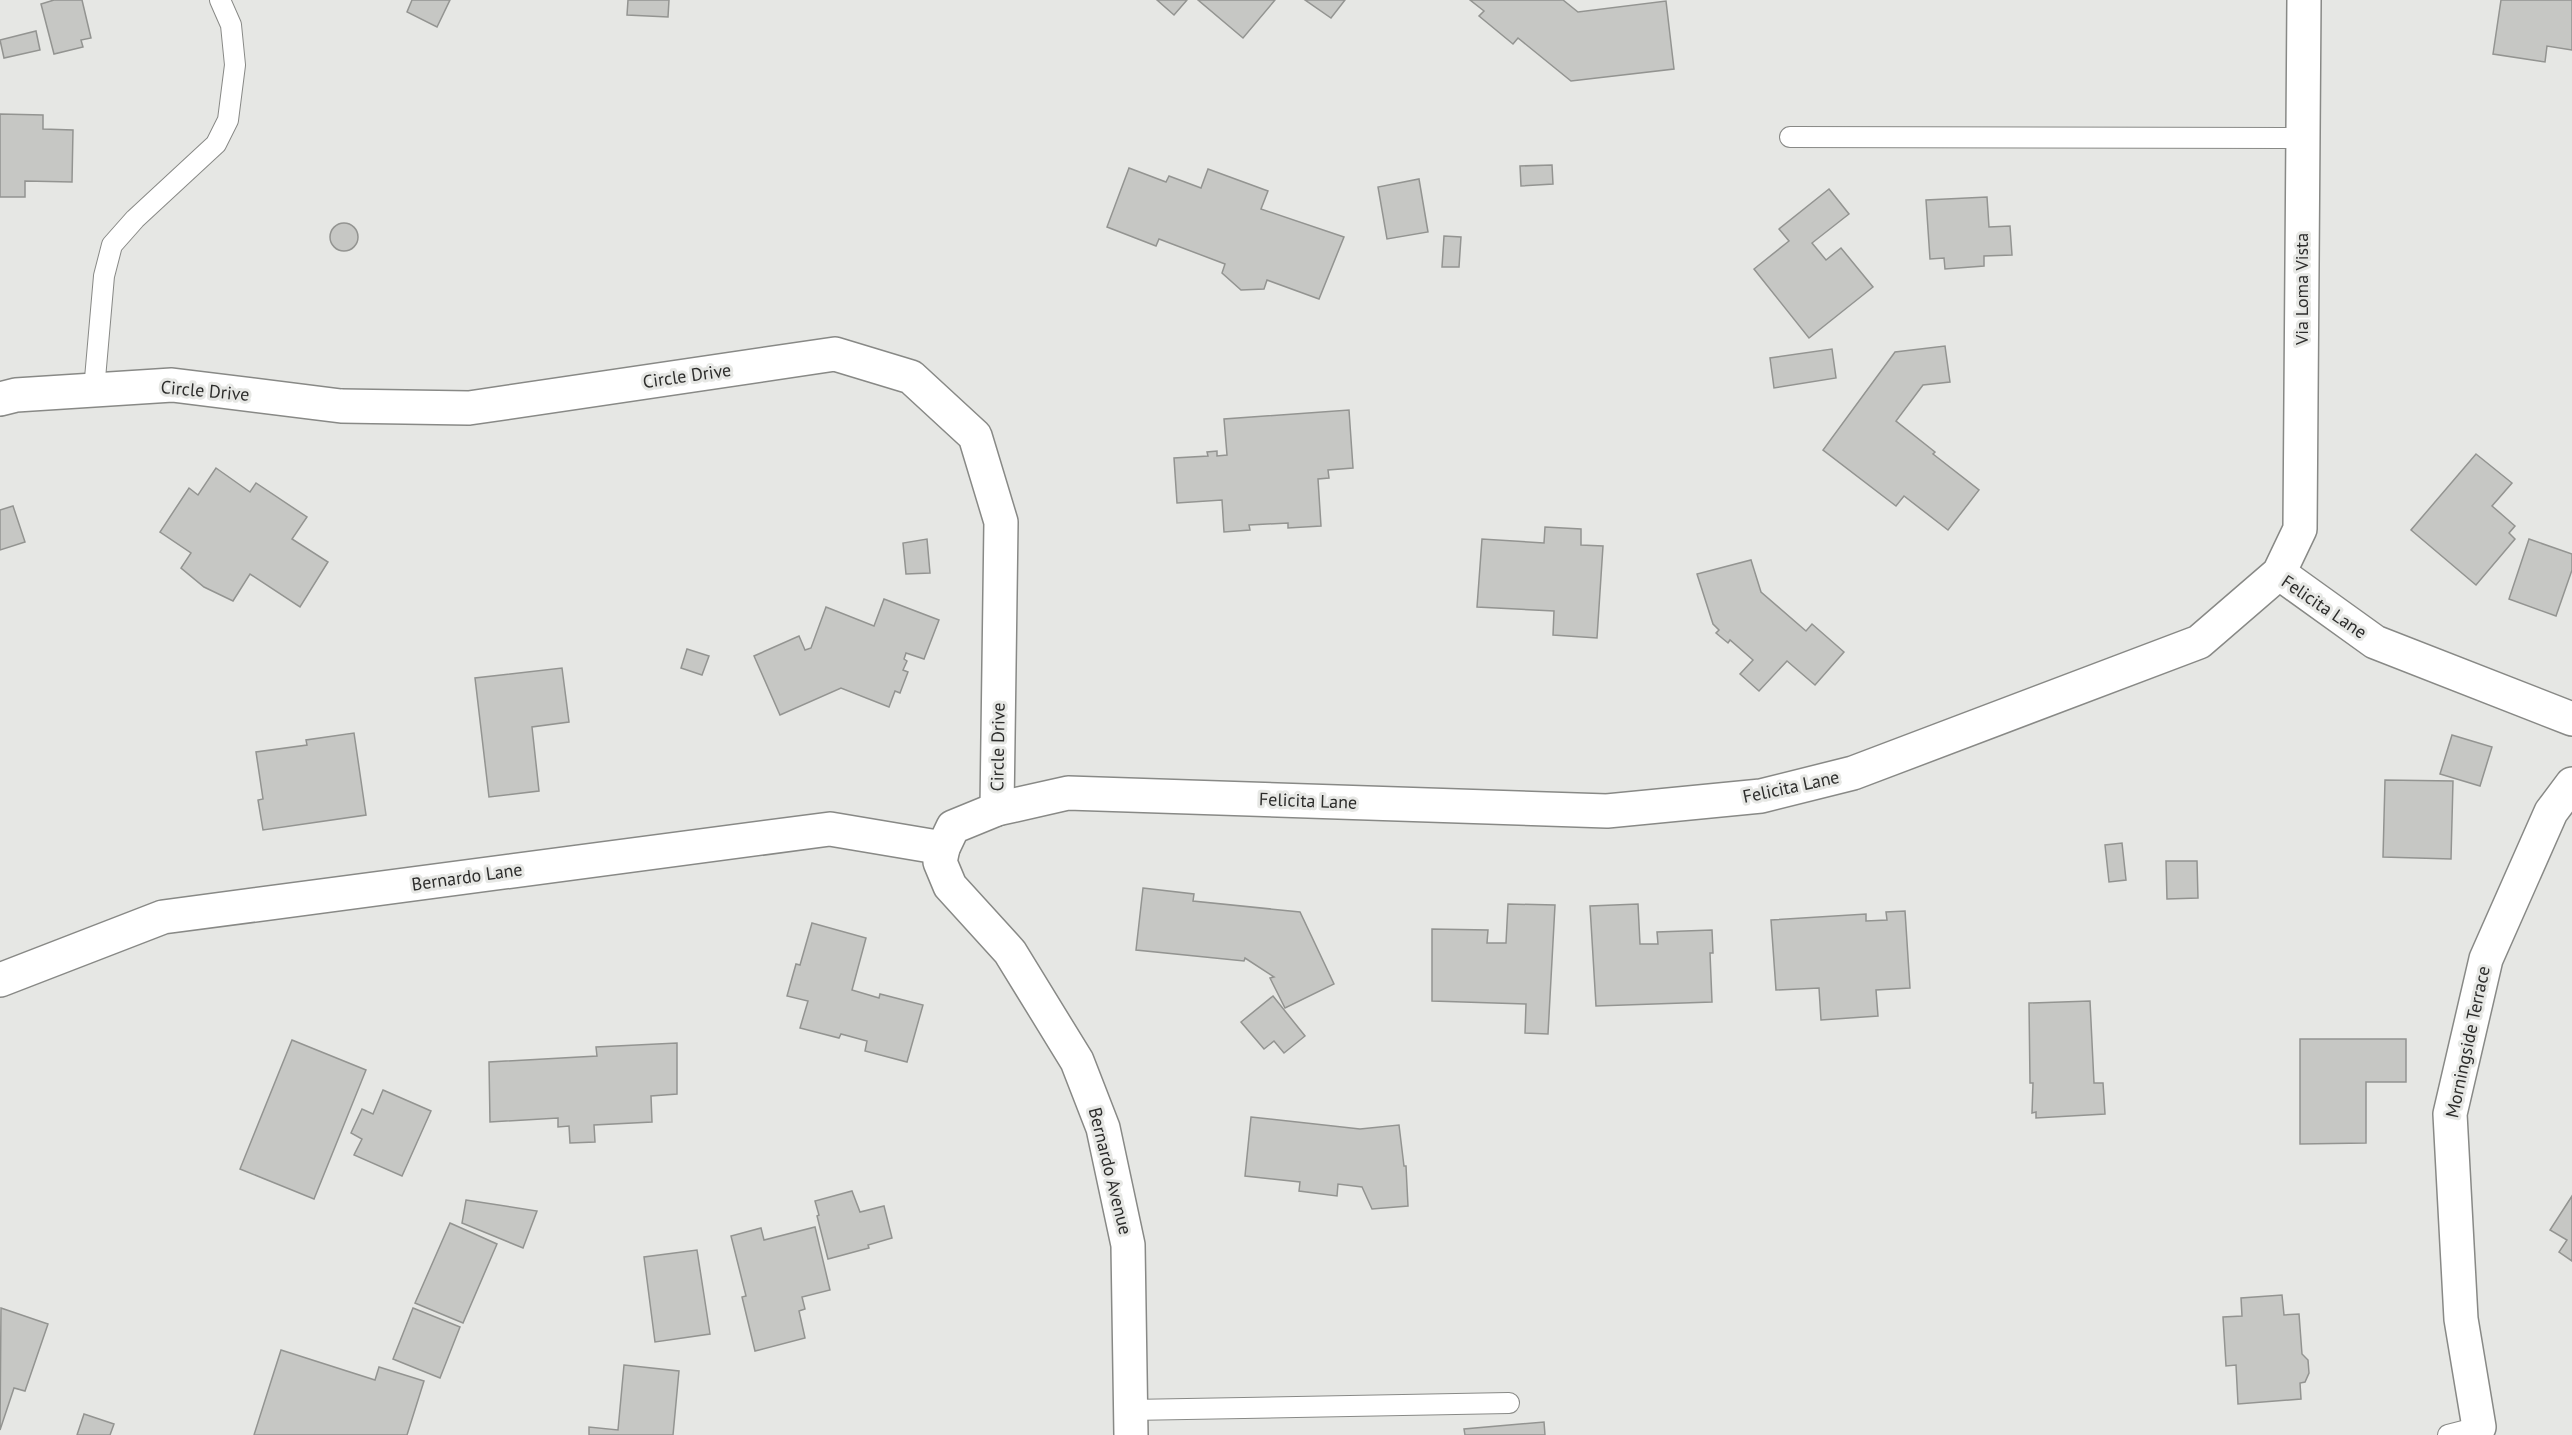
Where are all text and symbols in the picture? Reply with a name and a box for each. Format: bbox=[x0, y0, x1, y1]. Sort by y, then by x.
street label: Via Loma Vista bbox=[2290, 233, 2313, 346]
street label: Circle Drive bbox=[641, 358, 733, 393]
street label: Circle Drive bbox=[160, 375, 250, 406]
street label: Felicita Lane bbox=[2277, 570, 2371, 644]
street label: Circle Drive bbox=[985, 702, 1010, 792]
street label: Felicita Lane bbox=[1740, 765, 1841, 808]
street label: Felicita Lane bbox=[1259, 787, 1357, 814]
street label: Bernardo Lane bbox=[410, 857, 524, 896]
street label: Morningside Terrace bbox=[2440, 964, 2495, 1120]
street label: Bernardo Avenue bbox=[1084, 1105, 1137, 1237]

